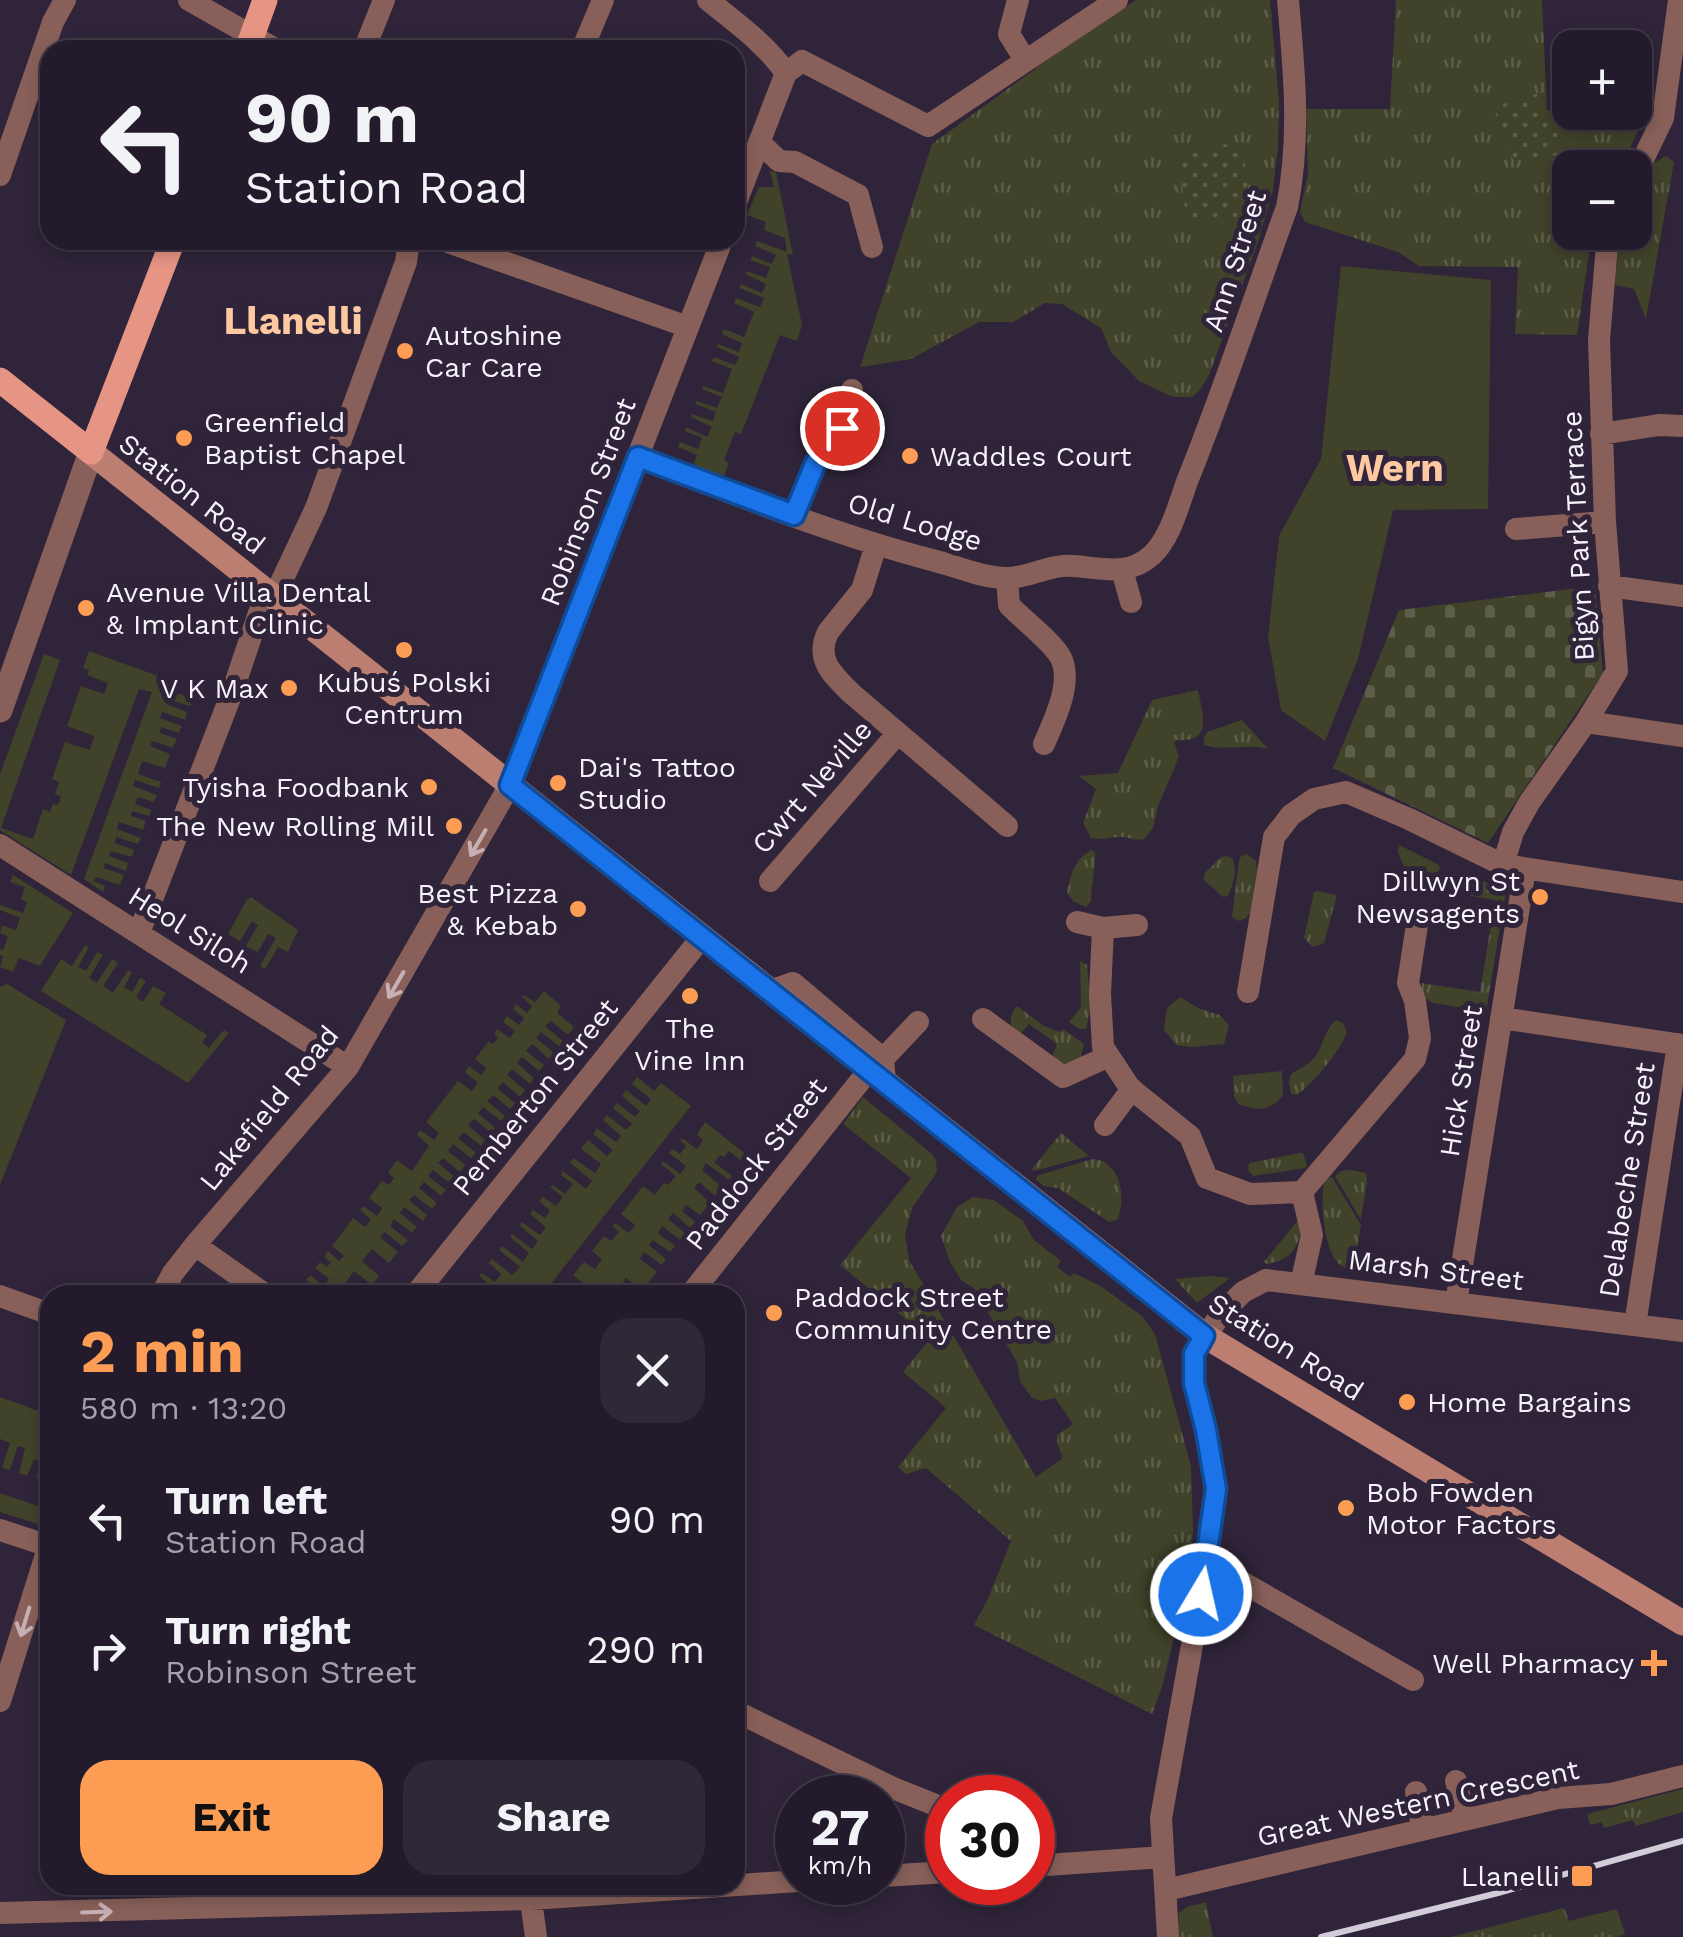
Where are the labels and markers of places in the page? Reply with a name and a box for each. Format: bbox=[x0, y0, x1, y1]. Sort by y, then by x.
place label: Autoshine Car Care bbox=[425, 319, 562, 384]
marker: Autoshine Car Care bbox=[394, 340, 416, 362]
pin bbox=[800, 386, 885, 471]
place label: Greenfield Baptist Chapel bbox=[204, 406, 406, 471]
marker: Greenfield Baptist Chapel bbox=[173, 427, 195, 449]
place label: Waddles Court bbox=[930, 440, 1132, 473]
marker: Waddles Court bbox=[899, 445, 921, 467]
place label: Avenue Villa Dental & Implant Clinic bbox=[106, 576, 371, 641]
marker: Avenue Villa Dental & Implant Clinic bbox=[75, 597, 97, 619]
marker: Kubuś Polski Centrum bbox=[393, 639, 415, 661]
place label: Kubuś Polski Centrum bbox=[317, 666, 491, 731]
place label: V K Max bbox=[160, 672, 269, 705]
marker: V K Max bbox=[278, 677, 300, 699]
place label: Dai's Tattoo Studio bbox=[578, 751, 736, 816]
place label: Tyisha Foodbank bbox=[182, 771, 409, 804]
marker: Dai's Tattoo Studio bbox=[547, 772, 569, 794]
marker: Tyisha Foodbank bbox=[418, 776, 440, 798]
place label: The New Rolling Mill bbox=[156, 810, 434, 843]
marker: The New Rolling Mill bbox=[443, 815, 465, 837]
place label: Dillwyn St Newsagents bbox=[1355, 865, 1520, 930]
place label: Best Pizza & Kebab bbox=[417, 877, 558, 942]
marker: Dillwyn St Newsagents bbox=[1529, 886, 1551, 908]
marker: Best Pizza & Kebab bbox=[567, 898, 589, 920]
marker: The Vine Inn bbox=[679, 985, 701, 1007]
place label: The Vine Inn bbox=[634, 1012, 746, 1077]
place label: Paddock Street Community Centre bbox=[794, 1281, 1052, 1346]
marker: Paddock Street Community Centre bbox=[763, 1302, 785, 1324]
place label: Home Bargains bbox=[1427, 1386, 1632, 1419]
marker: Home Bargains bbox=[1396, 1391, 1418, 1413]
place label: Bob Fowden Motor Factors bbox=[1366, 1476, 1556, 1541]
marker: Bob Fowden Motor Factors bbox=[1335, 1497, 1357, 1519]
place label: Well Pharmacy bbox=[1432, 1647, 1635, 1680]
marker: Well Pharmacy bbox=[1643, 1652, 1665, 1674]
place label: Llanelli bbox=[1461, 1860, 1560, 1893]
marker: Llanelli bbox=[1569, 1863, 1595, 1889]

